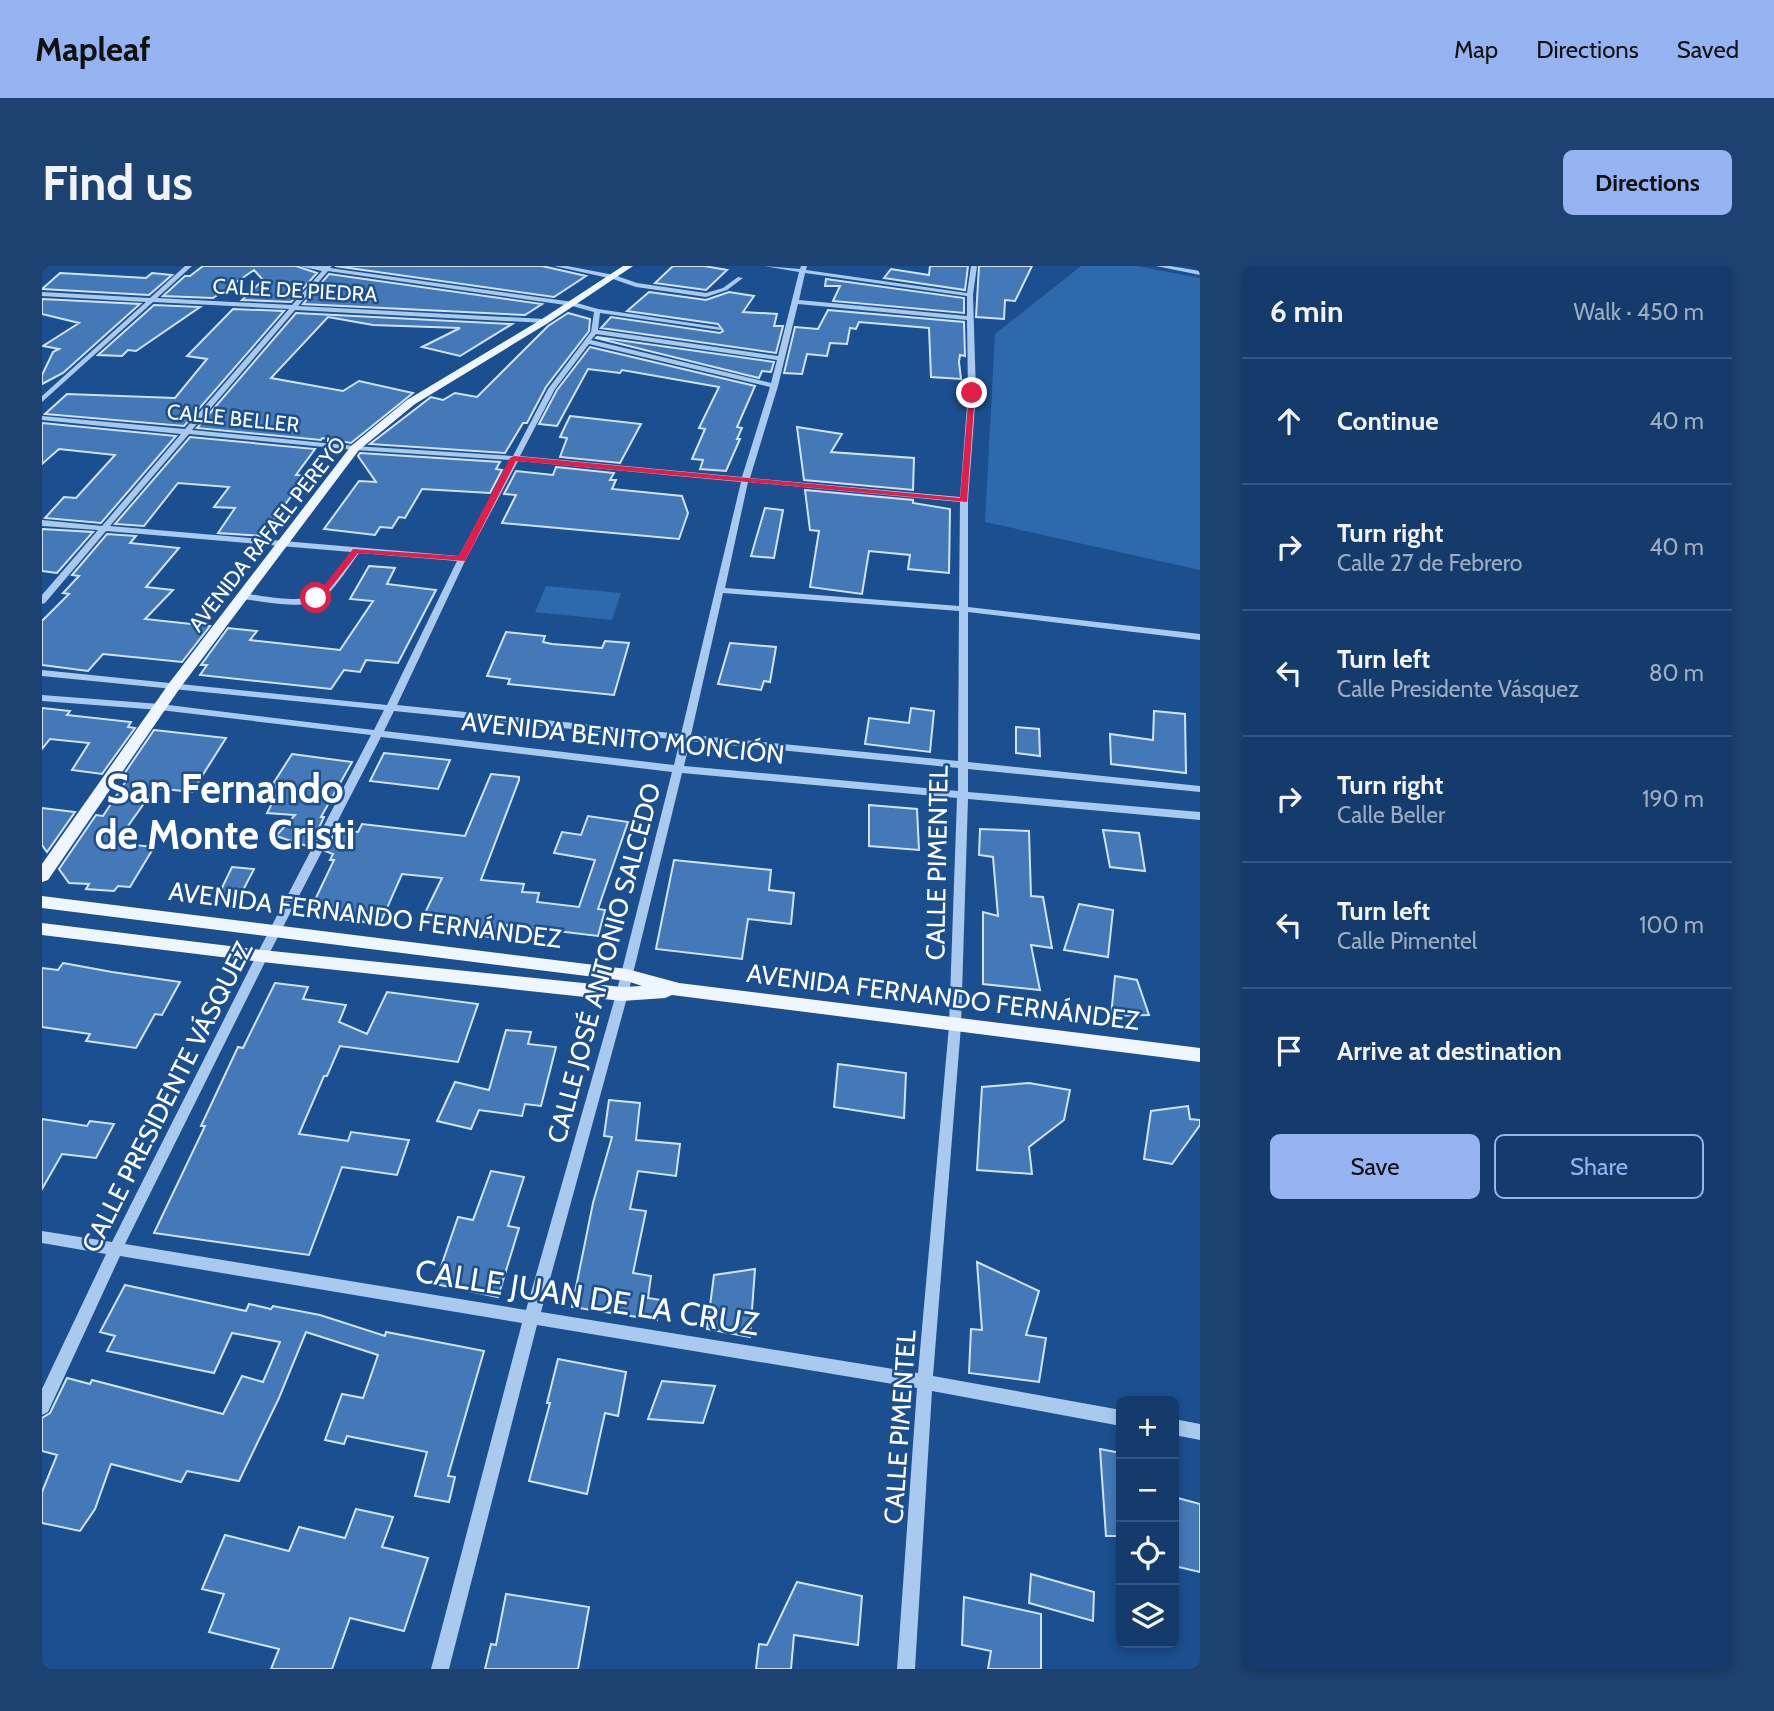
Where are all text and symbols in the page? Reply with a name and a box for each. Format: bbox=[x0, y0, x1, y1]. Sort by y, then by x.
text: Mapleaf bbox=[35, 29, 151, 69]
text: Map bbox=[1454, 35, 1498, 64]
text: Directions bbox=[1536, 35, 1639, 64]
text: Saved bbox=[1677, 35, 1739, 64]
button: Directions bbox=[1563, 150, 1732, 215]
text: Find us bbox=[42, 153, 193, 212]
street label: CALLE DE PIEDRA bbox=[212, 273, 378, 307]
text: 6 min bbox=[1270, 293, 1343, 330]
text: Walk · 450 m bbox=[1573, 298, 1704, 326]
route end bbox=[956, 377, 987, 408]
street label: CALLE BELLER bbox=[166, 399, 301, 437]
icon: ahead bbox=[1270, 402, 1308, 440]
text: Continue bbox=[1337, 405, 1439, 437]
text: 40 m bbox=[1649, 407, 1704, 435]
street label: AVENIDA RAFAEL PEREYÓ bbox=[183, 432, 351, 636]
text: Turn right bbox=[1337, 517, 1443, 549]
icon: right bbox=[1270, 528, 1308, 566]
text: 40 m bbox=[1649, 533, 1704, 561]
text: Calle 27 de Febrero bbox=[1337, 549, 1522, 577]
route start bbox=[300, 582, 331, 613]
text: Turn left bbox=[1337, 643, 1430, 675]
icon: left bbox=[1270, 654, 1308, 692]
text: 80 m bbox=[1649, 659, 1704, 687]
text: Calle Presidente Vásquez bbox=[1337, 675, 1579, 703]
street label: AVENIDA BENITO MONCIÓN bbox=[460, 705, 786, 771]
district label: San Fernando de Monte Cristi bbox=[95, 764, 355, 859]
street label: CALLE PIMENTEL bbox=[919, 765, 955, 961]
text: Turn right bbox=[1337, 769, 1443, 801]
street label: CALLE JOSÉ ANTONIO SALCEDO bbox=[540, 779, 668, 1147]
icon: right bbox=[1270, 780, 1308, 818]
text: 190 m bbox=[1642, 785, 1704, 813]
text: Calle Beller bbox=[1337, 801, 1445, 829]
street label: AVENIDA FERNANDO FERNÁNDEZ bbox=[167, 875, 564, 955]
text: Turn left bbox=[1337, 895, 1430, 927]
icon: left bbox=[1270, 906, 1308, 944]
text: 100 m bbox=[1639, 911, 1704, 939]
text: Calle Pimentel bbox=[1337, 927, 1477, 955]
street label: CALLE PRESIDENTE VÁSQUEZ bbox=[75, 936, 260, 1258]
street label: AVENIDA FERNANDO FERNÁNDEZ bbox=[745, 957, 1142, 1037]
icon: arrive bbox=[1270, 1032, 1308, 1070]
text: Arrive at destination bbox=[1337, 1035, 1562, 1067]
button: Save bbox=[1270, 1134, 1480, 1199]
button: Share bbox=[1494, 1134, 1704, 1199]
street label: CALLE JUAN DE LA CRUZ bbox=[412, 1251, 762, 1343]
street label: CALLE PIMENTEL bbox=[877, 1329, 923, 1525]
map controls bbox=[1116, 1396, 1179, 1648]
button: + bbox=[1116, 1396, 1179, 1459]
button: − bbox=[1116, 1459, 1179, 1522]
button: locate bbox=[1116, 1522, 1179, 1585]
button: layers bbox=[1116, 1585, 1179, 1648]

